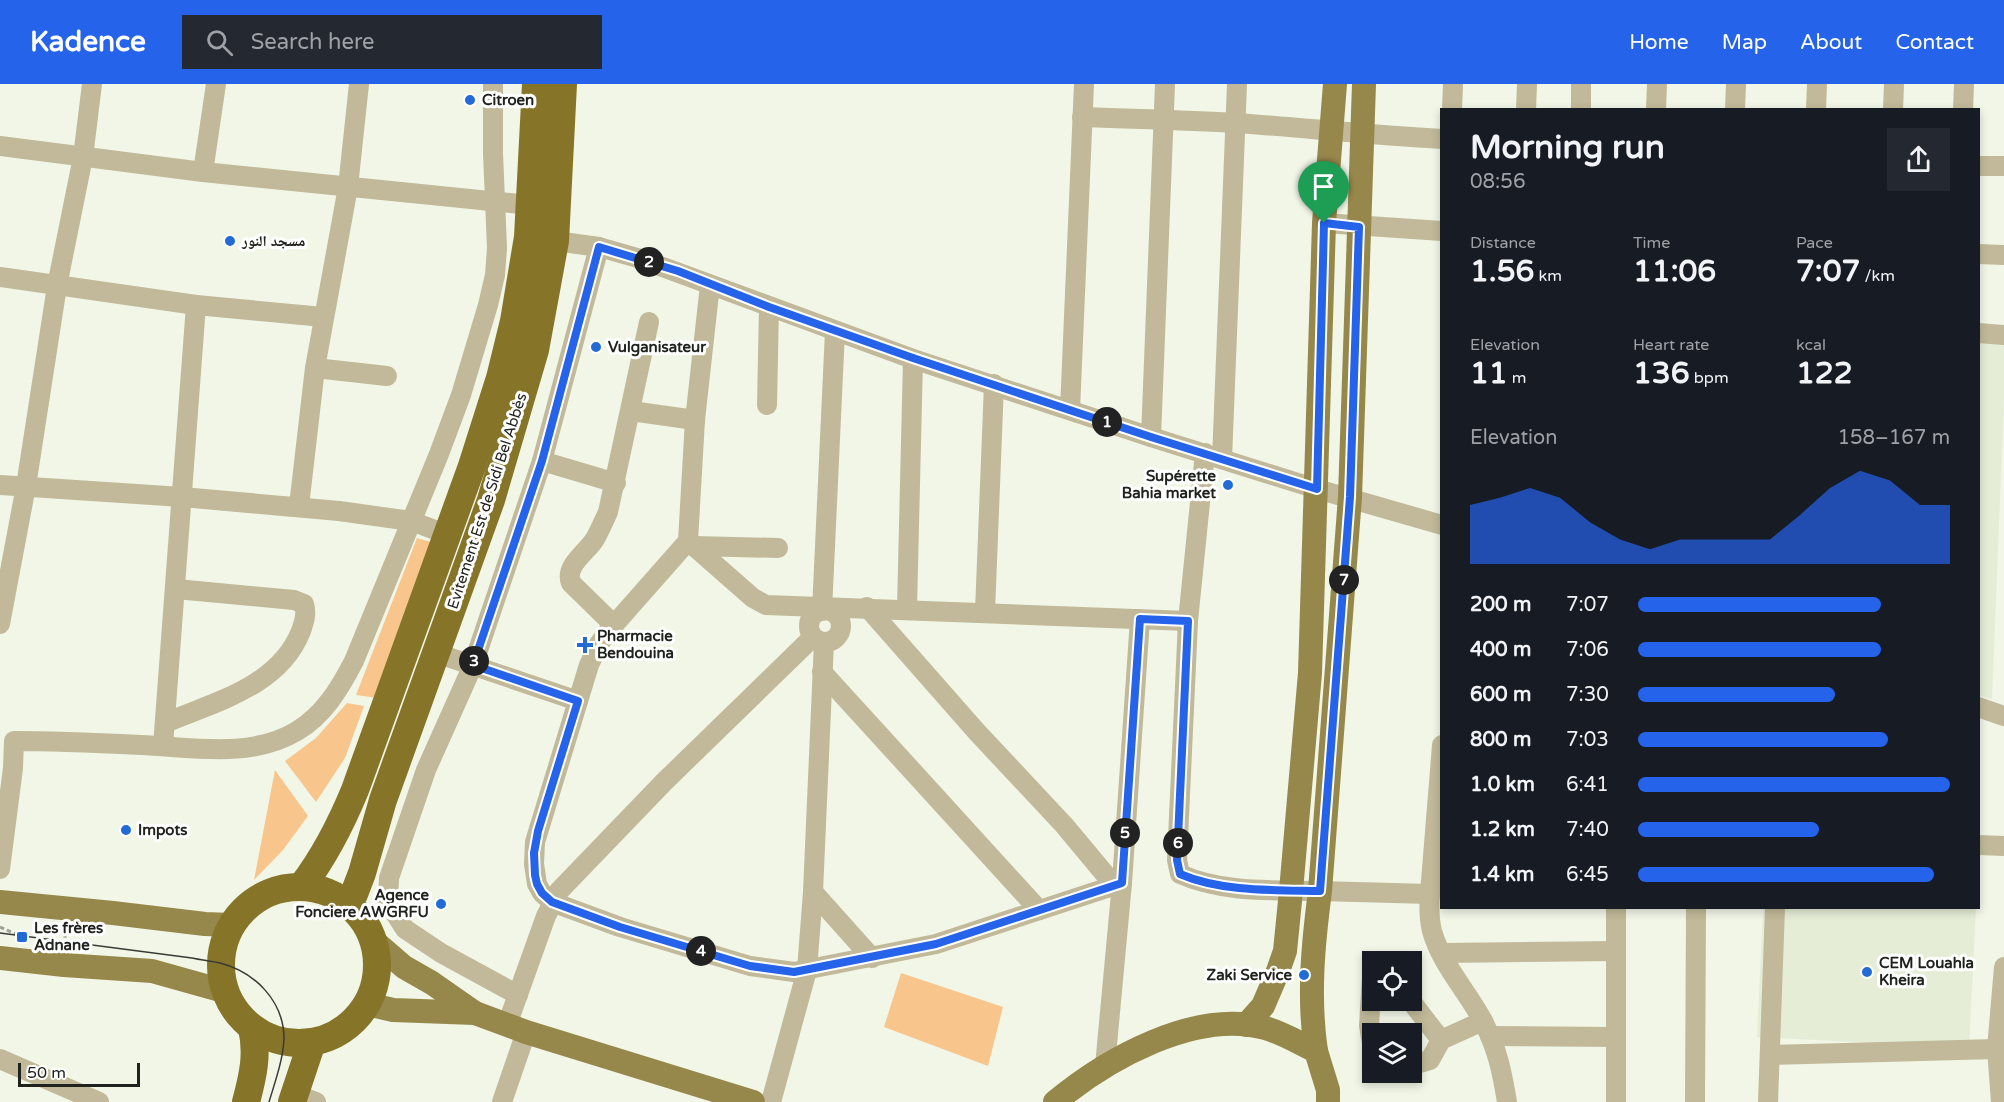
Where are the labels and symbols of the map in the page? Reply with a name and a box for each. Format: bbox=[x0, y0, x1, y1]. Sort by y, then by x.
place label: Citroen bbox=[482, 91, 534, 109]
marker: Citroen bbox=[463, 93, 477, 107]
pin bbox=[1298, 161, 1349, 223]
place label: مسجد النور bbox=[241, 232, 305, 250]
marker: مسجد النور bbox=[223, 234, 237, 248]
pin: 2 bbox=[634, 247, 664, 277]
place label: Vulganisateur bbox=[608, 338, 706, 357]
marker: Vulganisateur bbox=[589, 340, 603, 354]
street label: Evitement Est de Sidi Bel Abbès bbox=[443, 391, 531, 611]
pin: 1 bbox=[1092, 407, 1122, 437]
place label: Supérette Bahia market bbox=[1122, 467, 1216, 502]
marker: Supérette Bahia market bbox=[1221, 478, 1235, 492]
pin: 7 bbox=[1329, 565, 1359, 595]
place label: Pharmacie Bendouina bbox=[597, 627, 674, 662]
marker: Pharmacie Bendouina bbox=[578, 638, 592, 652]
pin: 3 bbox=[459, 646, 489, 676]
pin: 5 bbox=[1110, 818, 1140, 848]
place label: Impots bbox=[138, 821, 187, 840]
marker: Impots bbox=[119, 823, 133, 837]
pin: 6 bbox=[1163, 828, 1193, 858]
place label: Agence Fonciere AWGRFU bbox=[295, 886, 430, 921]
marker: Agence Fonciere AWGRFU bbox=[434, 897, 448, 911]
place label: Les frères Adnane bbox=[34, 919, 103, 954]
marker: Les frères Adnane bbox=[15, 930, 29, 944]
pin: 4 bbox=[686, 936, 716, 966]
place label: CEM Louahla Kheira bbox=[1879, 954, 1974, 989]
marker: CEM Louahla Kheira bbox=[1860, 965, 1874, 979]
place label: Zaki Service bbox=[1207, 966, 1292, 984]
marker: Zaki Service bbox=[1297, 968, 1311, 982]
scale bar bbox=[18, 1060, 140, 1088]

